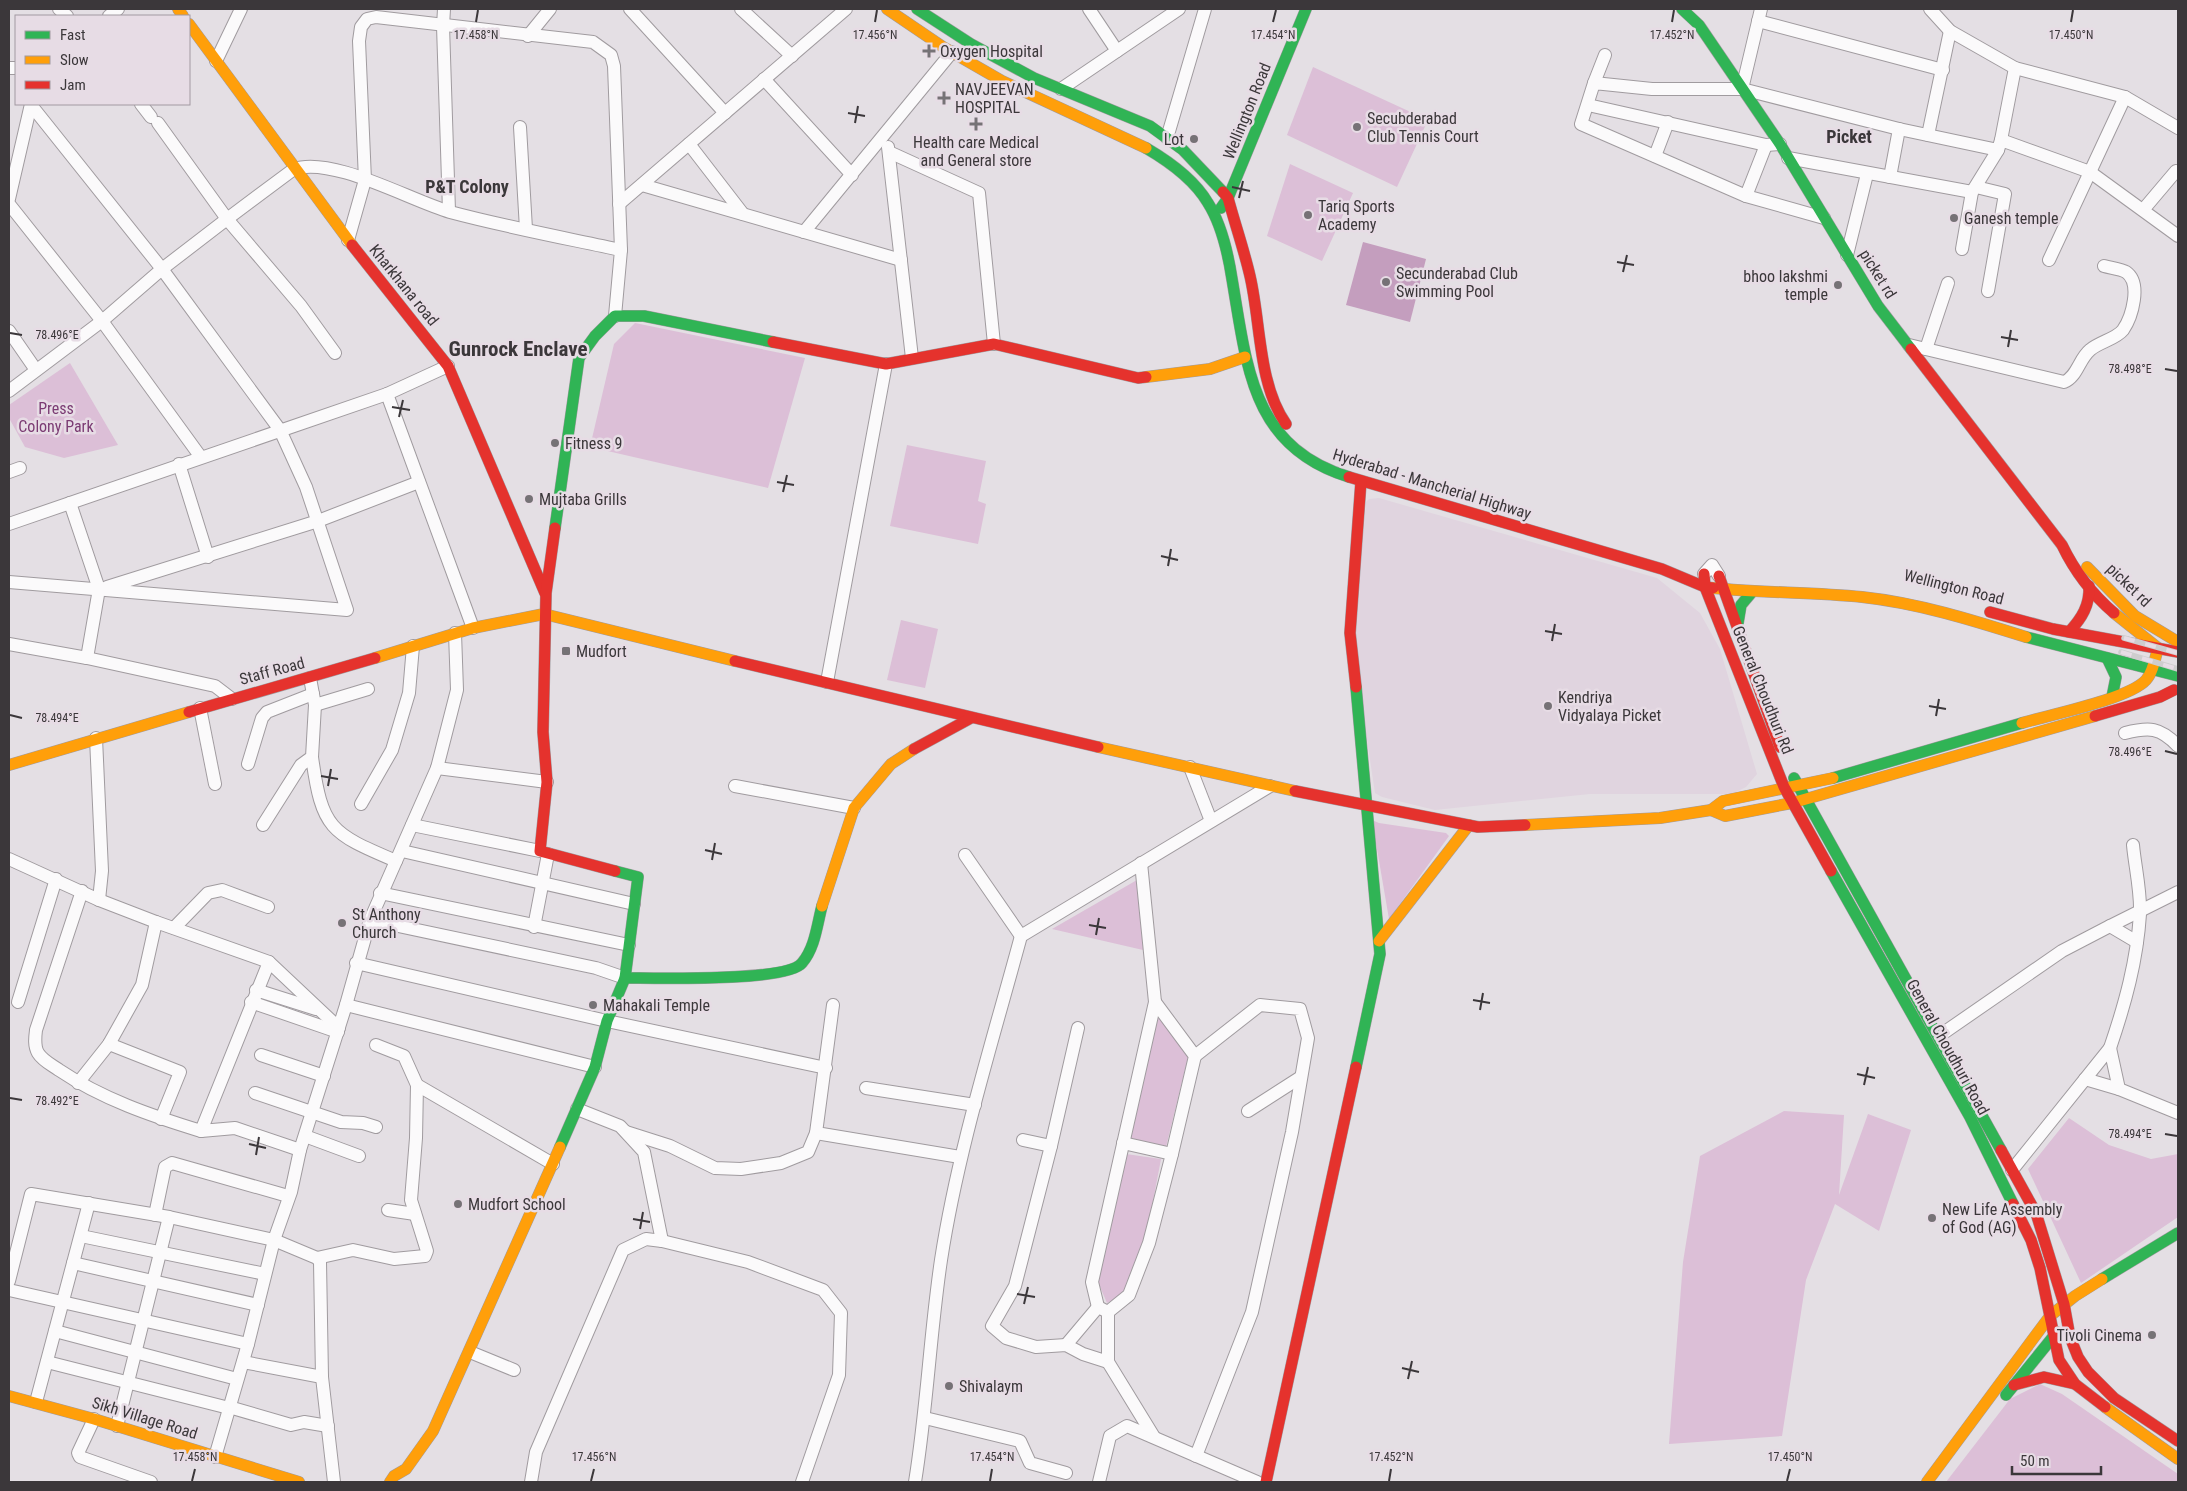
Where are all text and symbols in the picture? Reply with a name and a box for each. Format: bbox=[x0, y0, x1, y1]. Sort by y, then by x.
legend bbox=[15, 15, 190, 105]
text: Fast bbox=[60, 26, 85, 44]
text: 17.458°N bbox=[454, 28, 498, 42]
text: 17.456°N bbox=[853, 28, 897, 42]
text: 17.454°N bbox=[1251, 28, 1295, 42]
text: 17.452°N bbox=[1650, 28, 1694, 42]
text: 17.450°N bbox=[2049, 28, 2093, 42]
place label: Oxygen Hospital bbox=[940, 42, 1043, 61]
marker: Oxygen Hospital bbox=[922, 44, 936, 58]
text: Slow bbox=[60, 51, 89, 69]
street label: Wellington Road bbox=[1219, 60, 1275, 162]
text: Jam bbox=[60, 76, 86, 94]
place label: NAVJEEVAN HOSPITAL bbox=[955, 80, 1034, 117]
marker: NAVJEEVAN HOSPITAL bbox=[937, 91, 951, 105]
place label: Secubderabad Club Tennis Court bbox=[1367, 109, 1479, 146]
marker: Health care Medical and General store bbox=[970, 118, 982, 130]
marker: Secubderabad Club Tennis Court bbox=[1351, 121, 1363, 133]
district label: Picket bbox=[1826, 126, 1872, 147]
place label: Lot bbox=[1164, 130, 1184, 149]
place label: Health care Medical and General store bbox=[913, 133, 1039, 170]
marker: Lot bbox=[1188, 133, 1200, 145]
district label: P&T Colony bbox=[425, 176, 509, 197]
place label: Tariq Sports Academy bbox=[1318, 197, 1395, 234]
marker: Tariq Sports Academy bbox=[1302, 209, 1314, 221]
place label: Ganesh temple bbox=[1964, 209, 2058, 228]
marker: Ganesh temple bbox=[1948, 212, 1960, 224]
street label: Kharkhana road bbox=[365, 241, 443, 329]
street label: picket rd bbox=[1855, 246, 1901, 302]
place label: Secunderabad Club Swimming Pool bbox=[1396, 264, 1518, 301]
place label: bhoo lakshmi temple bbox=[1743, 267, 1828, 304]
marker: Secunderabad Club Swimming Pool bbox=[1380, 276, 1392, 288]
marker: bhoo lakshmi temple bbox=[1832, 279, 1844, 291]
text: 78.496°E bbox=[35, 328, 79, 342]
district label: Gunrock Enclave bbox=[448, 337, 588, 361]
text: 78.498°E bbox=[2108, 362, 2152, 376]
park label: Press Colony Park bbox=[18, 399, 95, 436]
place label: Fitness 9 bbox=[565, 434, 623, 453]
marker: Fitness 9 bbox=[549, 437, 561, 449]
street label: Hyderabad - Mancherial Highway bbox=[1331, 445, 1534, 523]
place label: Mujtaba Grills bbox=[539, 490, 627, 509]
marker: Mujtaba Grills bbox=[523, 493, 535, 505]
street label: picket rd bbox=[2103, 559, 2155, 611]
street label: Wellington Road bbox=[1902, 565, 2006, 609]
street label: General Choudhuri Rd bbox=[1729, 623, 1797, 757]
place label: Mudfort bbox=[576, 642, 627, 661]
marker: Mudfort bbox=[560, 645, 572, 657]
street label: Staff Road bbox=[237, 653, 307, 689]
place label: Kendriya Vidyalaya Picket bbox=[1558, 688, 1661, 725]
marker: Kendriya Vidyalaya Picket bbox=[1542, 700, 1554, 712]
text: 78.494°E bbox=[35, 711, 79, 725]
text: 78.496°E bbox=[2108, 745, 2152, 759]
place label: St Anthony Church bbox=[352, 905, 421, 942]
marker: St Anthony Church bbox=[336, 917, 348, 929]
street label: General Choudhuri Road bbox=[1903, 976, 1993, 1118]
place label: Mahakali Temple bbox=[603, 996, 710, 1015]
marker: Mahakali Temple bbox=[587, 999, 599, 1011]
text: 78.492°E bbox=[35, 1094, 79, 1108]
text: 78.494°E bbox=[2108, 1127, 2152, 1141]
place label: Mudfort School bbox=[468, 1195, 566, 1214]
marker: Mudfort School bbox=[452, 1198, 464, 1210]
place label: New Life Assembly of God (AG) bbox=[1942, 1200, 2063, 1237]
marker: New Life Assembly of God (AG) bbox=[1926, 1212, 1938, 1224]
place label: Tivoli Cinema bbox=[2057, 1326, 2142, 1345]
marker: Tivoli Cinema bbox=[2146, 1329, 2158, 1341]
place label: Shivalaym bbox=[959, 1377, 1023, 1396]
marker: Shivalaym bbox=[943, 1380, 955, 1392]
street label: Sikh Village Road bbox=[90, 1393, 200, 1443]
scale bar bbox=[2012, 1444, 2101, 1476]
text: 17.458°N bbox=[173, 1450, 217, 1464]
text: 17.456°N bbox=[572, 1450, 616, 1464]
text: 17.454°N bbox=[970, 1450, 1014, 1464]
text: 17.452°N bbox=[1369, 1450, 1413, 1464]
text: 17.450°N bbox=[1768, 1450, 1812, 1464]
text: 50 m bbox=[2020, 1452, 2050, 1470]

